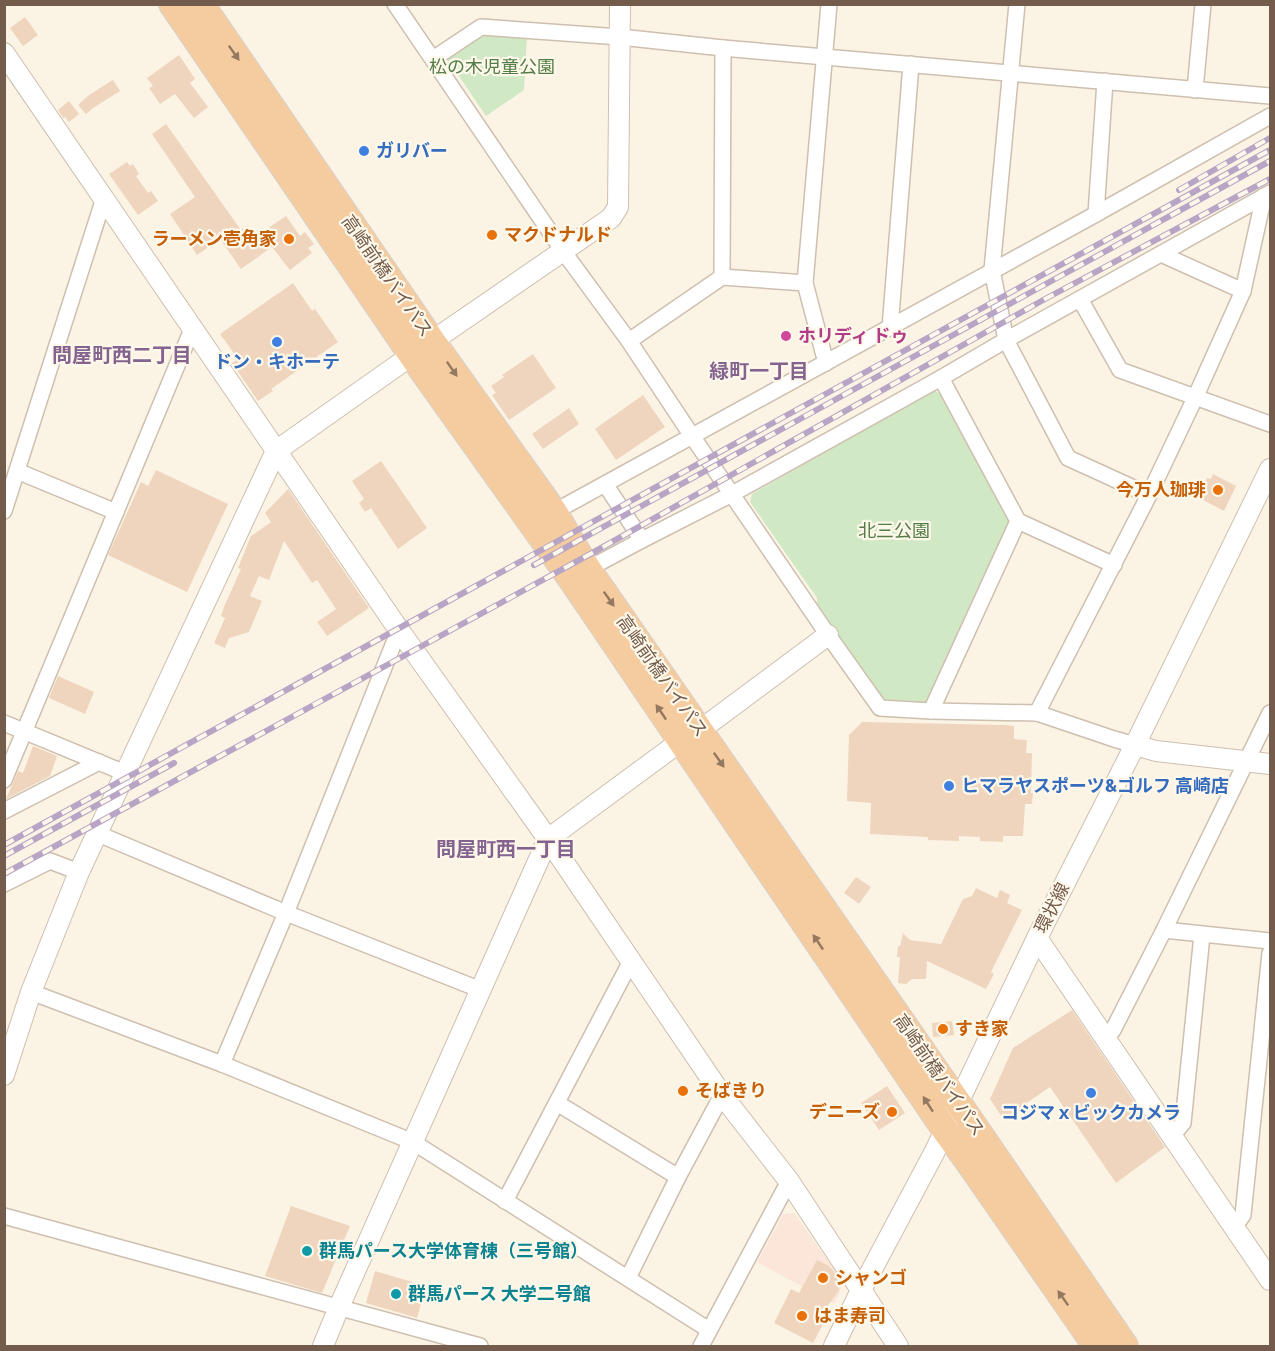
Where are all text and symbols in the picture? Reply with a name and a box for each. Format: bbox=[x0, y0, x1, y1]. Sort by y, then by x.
one-way arrow bbox=[228, 44, 240, 60]
park label: 松の木児童公園 bbox=[429, 56, 555, 78]
place label: ガリバー bbox=[376, 140, 448, 162]
marker: ガリバー bbox=[357, 144, 371, 158]
street label: 高崎前橋バイパス bbox=[337, 211, 437, 341]
place label: マクドナルド bbox=[504, 224, 612, 246]
place label: ラーメン壱角家 bbox=[152, 228, 277, 250]
marker: マクドナルド bbox=[485, 228, 499, 242]
marker: ラーメン壱角家 bbox=[282, 232, 296, 246]
place label: ホリディ ドゥ bbox=[798, 325, 908, 347]
marker: ホリディ ドゥ bbox=[779, 329, 793, 343]
marker: ドン・キホーテ bbox=[270, 335, 284, 349]
district label: 問屋町西二丁目 bbox=[52, 343, 192, 367]
place label: ドン・キホーテ bbox=[214, 351, 340, 373]
district label: 緑町一丁目 bbox=[709, 359, 809, 383]
one-way arrow bbox=[446, 360, 458, 376]
place label: 今万人珈琲 bbox=[1116, 479, 1206, 501]
marker: 今万人珈琲 bbox=[1211, 483, 1225, 497]
park label: 北三公園 bbox=[858, 520, 930, 542]
one-way arrow bbox=[603, 591, 614, 608]
street label: 高崎前橋バイパス bbox=[612, 611, 712, 741]
one-way arrow bbox=[655, 704, 667, 720]
one-way arrow bbox=[713, 752, 724, 768]
place label: ヒマラヤスポーツ&ゴルフ 高崎店 bbox=[961, 775, 1229, 797]
marker: ヒマラヤスポーツ&ゴルフ 高崎店 bbox=[942, 779, 956, 793]
district label: 問屋町西一丁目 bbox=[436, 837, 576, 861]
street label: 環状線 bbox=[1030, 879, 1074, 937]
one-way arrow bbox=[812, 935, 824, 951]
street label: 高崎前橋バイパス bbox=[889, 1010, 989, 1140]
place label: すき家 bbox=[955, 1018, 1009, 1040]
marker: すき家 bbox=[936, 1022, 950, 1036]
place label: そばきり bbox=[695, 1080, 767, 1102]
marker: そばきり bbox=[676, 1084, 690, 1098]
marker: コジマｘビックカメラ bbox=[1084, 1086, 1098, 1100]
one-way arrow bbox=[922, 1096, 934, 1112]
place label: デニーズ bbox=[809, 1101, 880, 1123]
place label: コジマｘビックカメラ bbox=[1001, 1102, 1181, 1124]
marker: デニーズ bbox=[885, 1105, 899, 1119]
place label: 群馬パース大学体育棟（三号館） bbox=[319, 1240, 588, 1262]
marker: 群馬パース大学体育棟（三号館） bbox=[300, 1244, 314, 1258]
place label: シャンゴ bbox=[835, 1267, 907, 1289]
marker: シャンゴ bbox=[816, 1271, 830, 1285]
place label: 群馬パース 大学二号館 bbox=[408, 1283, 591, 1305]
marker: 群馬パース 大学二号館 bbox=[389, 1287, 403, 1301]
one-way arrow bbox=[1057, 1291, 1069, 1307]
place label: はま寿司 bbox=[814, 1305, 886, 1327]
marker: はま寿司 bbox=[795, 1309, 809, 1323]

